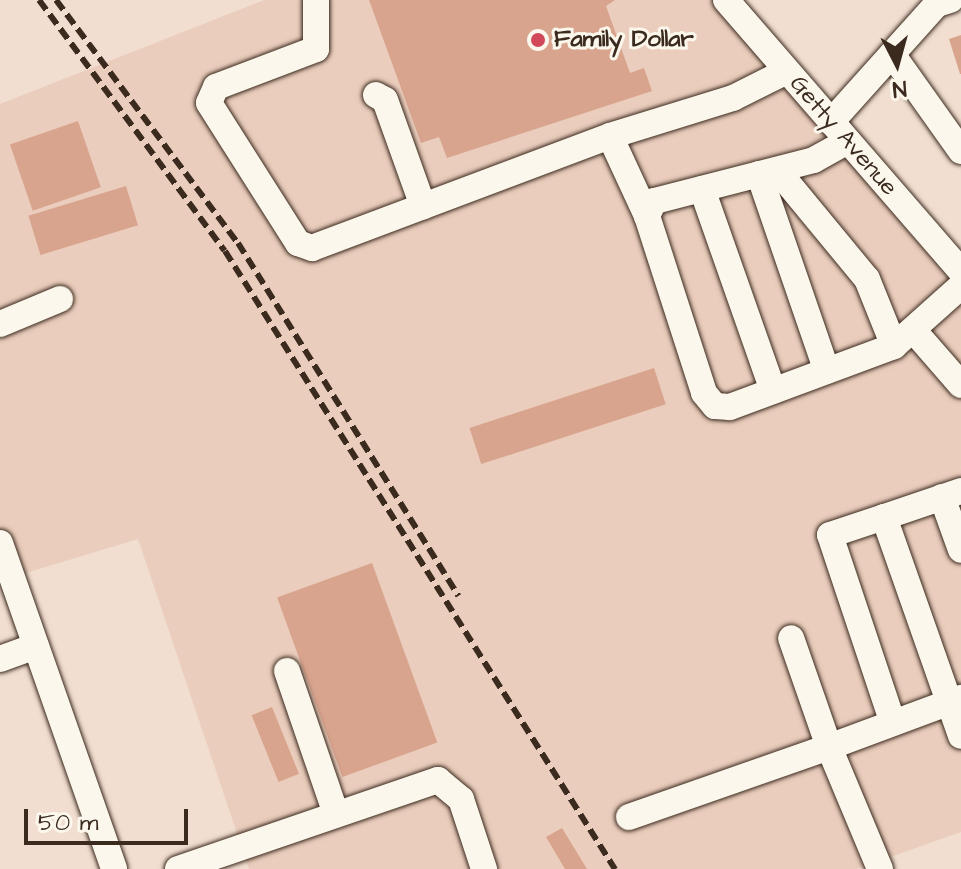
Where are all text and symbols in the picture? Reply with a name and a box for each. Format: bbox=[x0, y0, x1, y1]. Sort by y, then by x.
north arrow bbox=[857, 24, 937, 104]
place label: Family Dollar bbox=[554, 26, 694, 54]
marker: Family Dollar bbox=[529, 31, 547, 49]
street label: Getty Avenue bbox=[783, 70, 903, 202]
text: N bbox=[891, 72, 908, 105]
scale bar bbox=[28, 793, 192, 843]
text: 50 m bbox=[38, 806, 98, 840]

